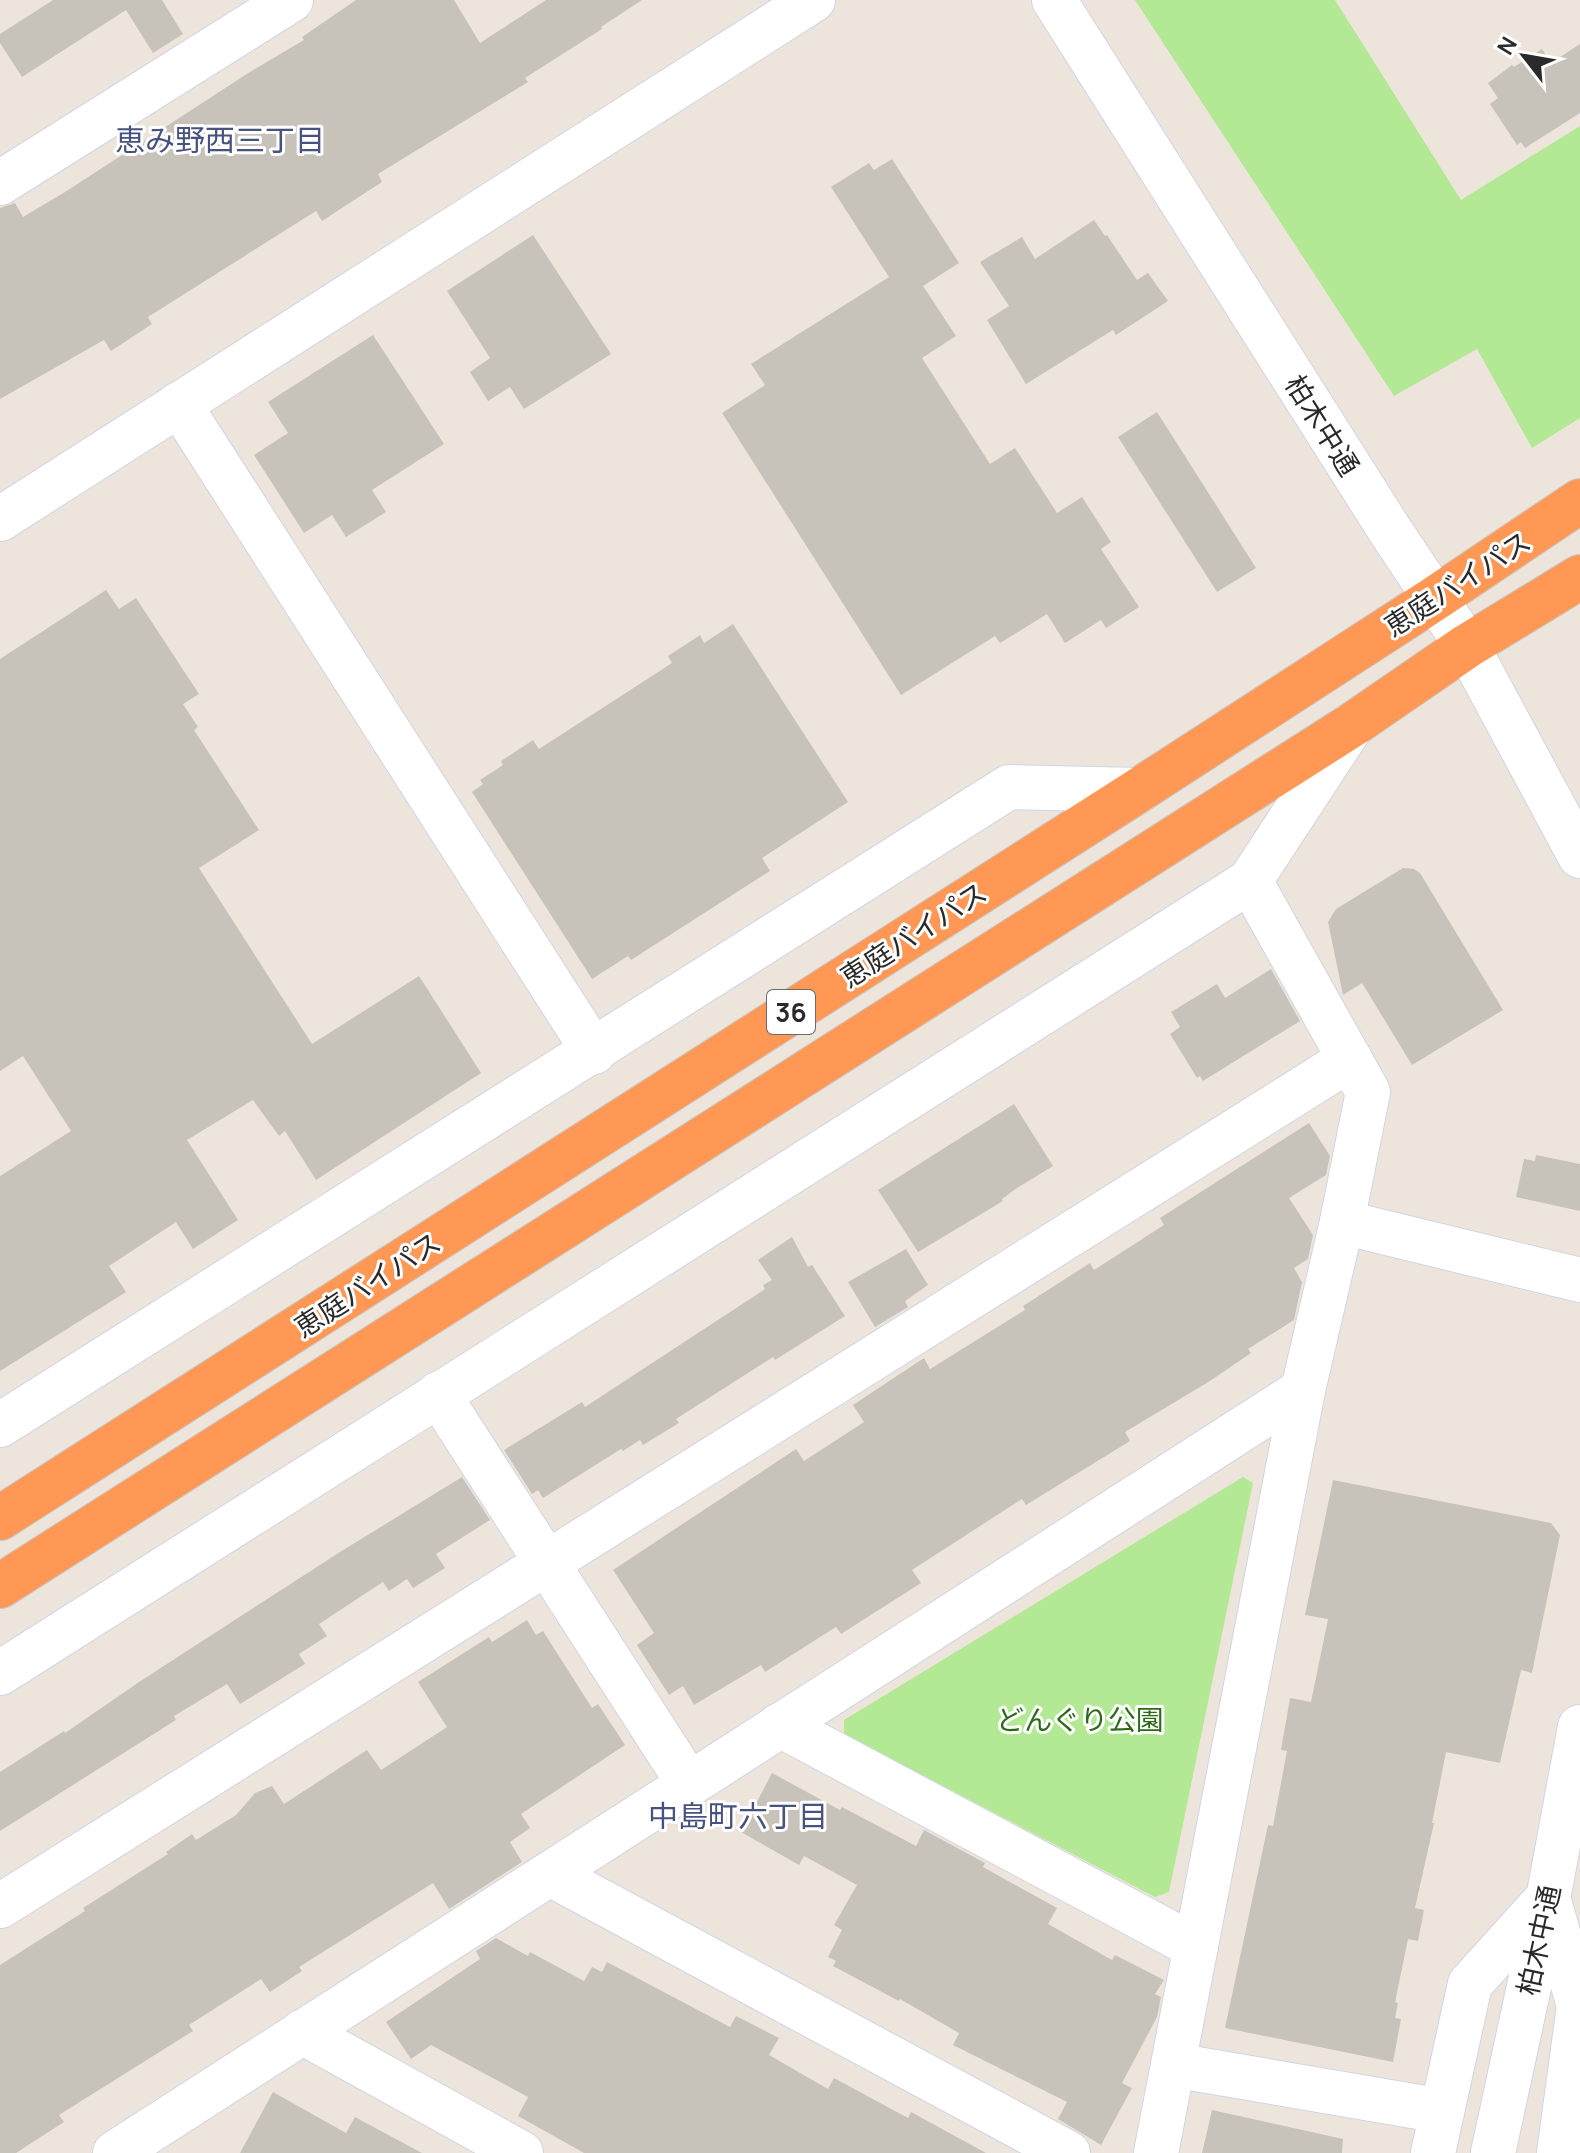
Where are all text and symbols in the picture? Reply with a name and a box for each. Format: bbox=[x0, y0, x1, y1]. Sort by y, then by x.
north arrow bbox=[1484, 16, 1564, 96]
text: N bbox=[1490, 31, 1524, 60]
district label: 恵み野西三丁目 bbox=[115, 119, 325, 160]
street label: 柏木中通 bbox=[1277, 367, 1369, 483]
street label: 恵庭バイパス bbox=[1376, 521, 1538, 645]
street label: 恵庭バイパス bbox=[832, 872, 994, 996]
road number: 36 bbox=[767, 990, 815, 1034]
street label: 恵庭バイパス bbox=[286, 1222, 448, 1346]
park label: どんぐり公園 bbox=[996, 1700, 1164, 1738]
district label: 中島町六丁目 bbox=[648, 1795, 828, 1836]
street label: 柏木中通 bbox=[1508, 1881, 1568, 1999]

